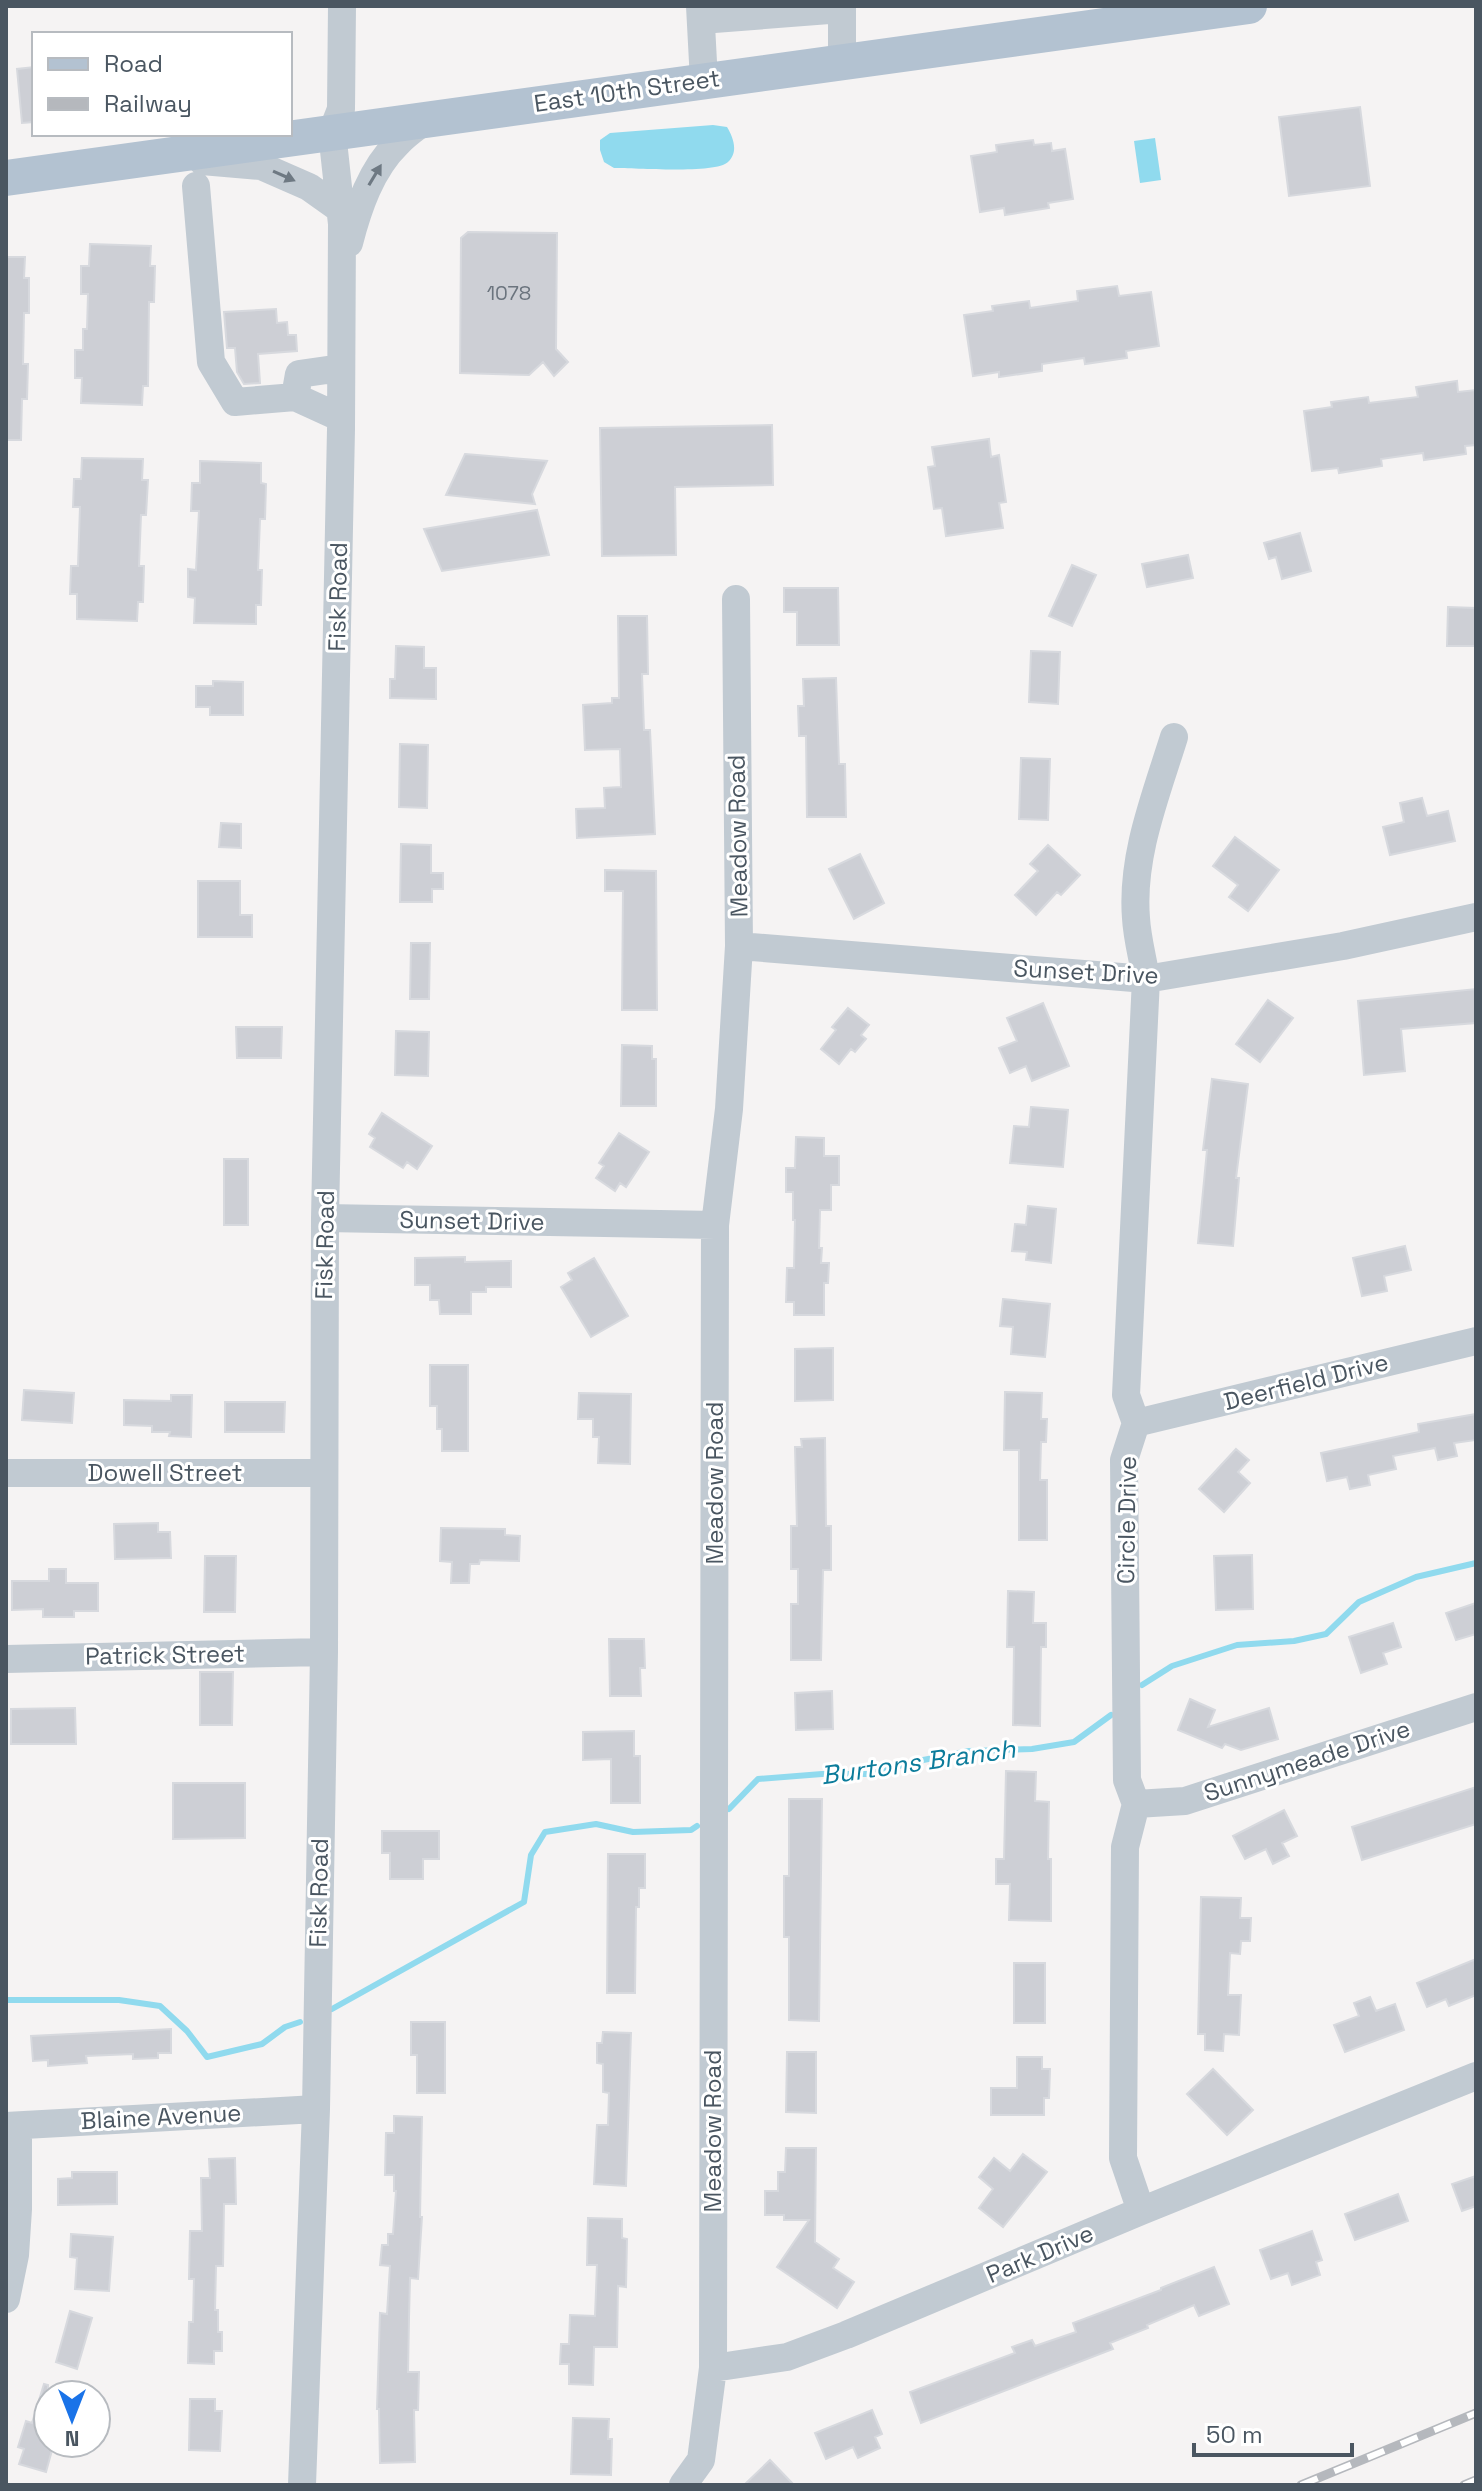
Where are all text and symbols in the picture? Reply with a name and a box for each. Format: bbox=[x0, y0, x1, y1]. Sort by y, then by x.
legend bbox=[32, 32, 292, 136]
text: Road bbox=[104, 48, 163, 79]
street label: East 10th Street bbox=[532, 62, 722, 119]
text: Railway bbox=[104, 88, 192, 119]
one-way arrow bbox=[368, 164, 382, 186]
one-way arrow bbox=[273, 170, 296, 183]
house number: 1078 bbox=[487, 280, 531, 306]
street label: Fisk Road bbox=[321, 542, 354, 652]
street label: Meadow Road bbox=[721, 754, 754, 918]
street label: Sunset Drive bbox=[1013, 952, 1159, 991]
street label: Fisk Road bbox=[308, 1190, 341, 1300]
street label: Sunset Drive bbox=[399, 1204, 545, 1237]
street label: Deerfield Drive bbox=[1220, 1346, 1391, 1417]
street label: Meadow Road bbox=[699, 1402, 730, 1564]
street label: Circle Drive bbox=[1110, 1456, 1143, 1584]
street label: Dowell Street bbox=[88, 1457, 242, 1488]
street label: Patrick Street bbox=[85, 1638, 245, 1671]
street label: Sunnymeade Drive bbox=[1200, 1713, 1414, 1808]
water label: Burtons Branch bbox=[819, 1731, 1018, 1792]
street label: Fisk Road bbox=[302, 1838, 335, 1948]
street label: Meadow Road bbox=[697, 2050, 728, 2212]
street label: Blaine Avenue bbox=[80, 2097, 242, 2136]
street label: Park Drive bbox=[981, 2217, 1098, 2290]
north arrow bbox=[32, 2379, 112, 2459]
scale bar bbox=[1194, 2407, 1352, 2457]
text: 50 m bbox=[1206, 2419, 1263, 2450]
text: N bbox=[65, 2425, 79, 2453]

